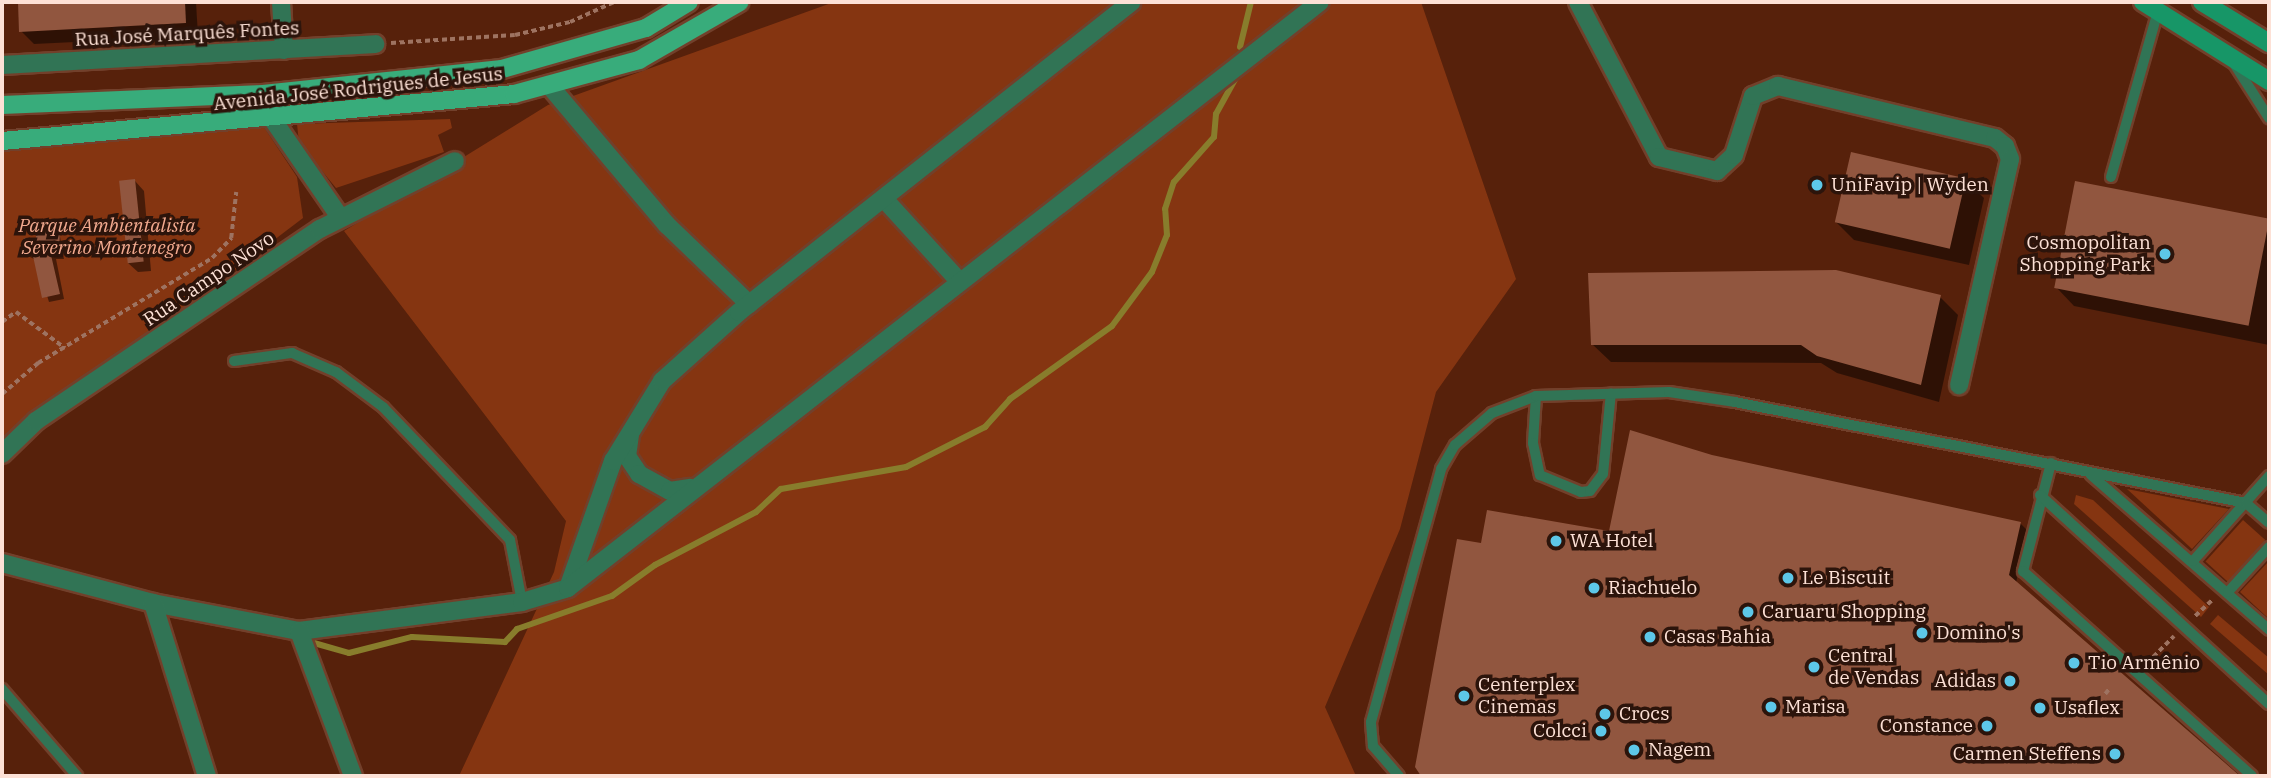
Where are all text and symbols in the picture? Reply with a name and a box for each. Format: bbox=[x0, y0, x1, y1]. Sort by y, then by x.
street label: Rua José Marquês Fontes bbox=[74, 17, 300, 51]
street label: Avenida José Rodrigues de Jesus bbox=[212, 62, 504, 116]
place label: UniFavip | Wyden bbox=[1831, 174, 1989, 196]
marker: UniFavip | Wyden bbox=[1809, 177, 1825, 193]
park label: Parque Ambientalista Severino Montenegro bbox=[18, 215, 196, 259]
street label: Rua Campo Novo bbox=[139, 227, 279, 331]
place label: Cosmopolitan Shopping Park bbox=[2020, 232, 2151, 276]
marker: Cosmopolitan Shopping Park bbox=[2157, 246, 2173, 262]
place label: WA Hotel bbox=[1570, 530, 1653, 552]
marker: WA Hotel bbox=[1548, 533, 1564, 549]
place label: Le Biscuit bbox=[1802, 567, 1890, 589]
marker: Le Biscuit bbox=[1780, 570, 1796, 586]
place label: Riachuelo bbox=[1608, 577, 1697, 599]
marker: Riachuelo bbox=[1586, 580, 1602, 596]
place label: Caruaru Shopping bbox=[1762, 601, 1926, 623]
marker: Caruaru Shopping bbox=[1740, 604, 1756, 620]
place label: Domino's bbox=[1936, 622, 2021, 644]
marker: Domino's bbox=[1914, 625, 1930, 641]
place label: Casas Bahia bbox=[1664, 626, 1771, 648]
marker: Casas Bahia bbox=[1642, 629, 1658, 645]
place label: Central de Vendas bbox=[1828, 645, 1919, 689]
place label: Tio Armênio bbox=[2088, 652, 2200, 674]
marker: Tio Armênio bbox=[2066, 655, 2082, 671]
marker: Central de Vendas bbox=[1806, 659, 1822, 675]
place label: Adidas bbox=[1934, 670, 1996, 692]
marker: Adidas bbox=[2002, 673, 2018, 689]
place label: Centerplex Cinemas bbox=[1478, 674, 1576, 718]
marker: Centerplex Cinemas bbox=[1456, 688, 1472, 704]
place label: Marisa bbox=[1785, 696, 1846, 718]
place label: Usaflex bbox=[2054, 697, 2120, 719]
marker: Marisa bbox=[1763, 699, 1779, 715]
marker: Usaflex bbox=[2032, 700, 2048, 716]
place label: Crocs bbox=[1619, 703, 1669, 725]
marker: Crocs bbox=[1597, 706, 1613, 722]
place label: Constance bbox=[1880, 715, 1973, 737]
marker: Constance bbox=[1979, 718, 1995, 734]
place label: Colcci bbox=[1533, 720, 1587, 742]
marker: Colcci bbox=[1593, 723, 1609, 739]
place label: Nagem bbox=[1648, 739, 1711, 761]
marker: Nagem bbox=[1626, 742, 1642, 758]
place label: Carmen Steffens bbox=[1953, 743, 2101, 765]
marker: Carmen Steffens bbox=[2107, 746, 2123, 762]

